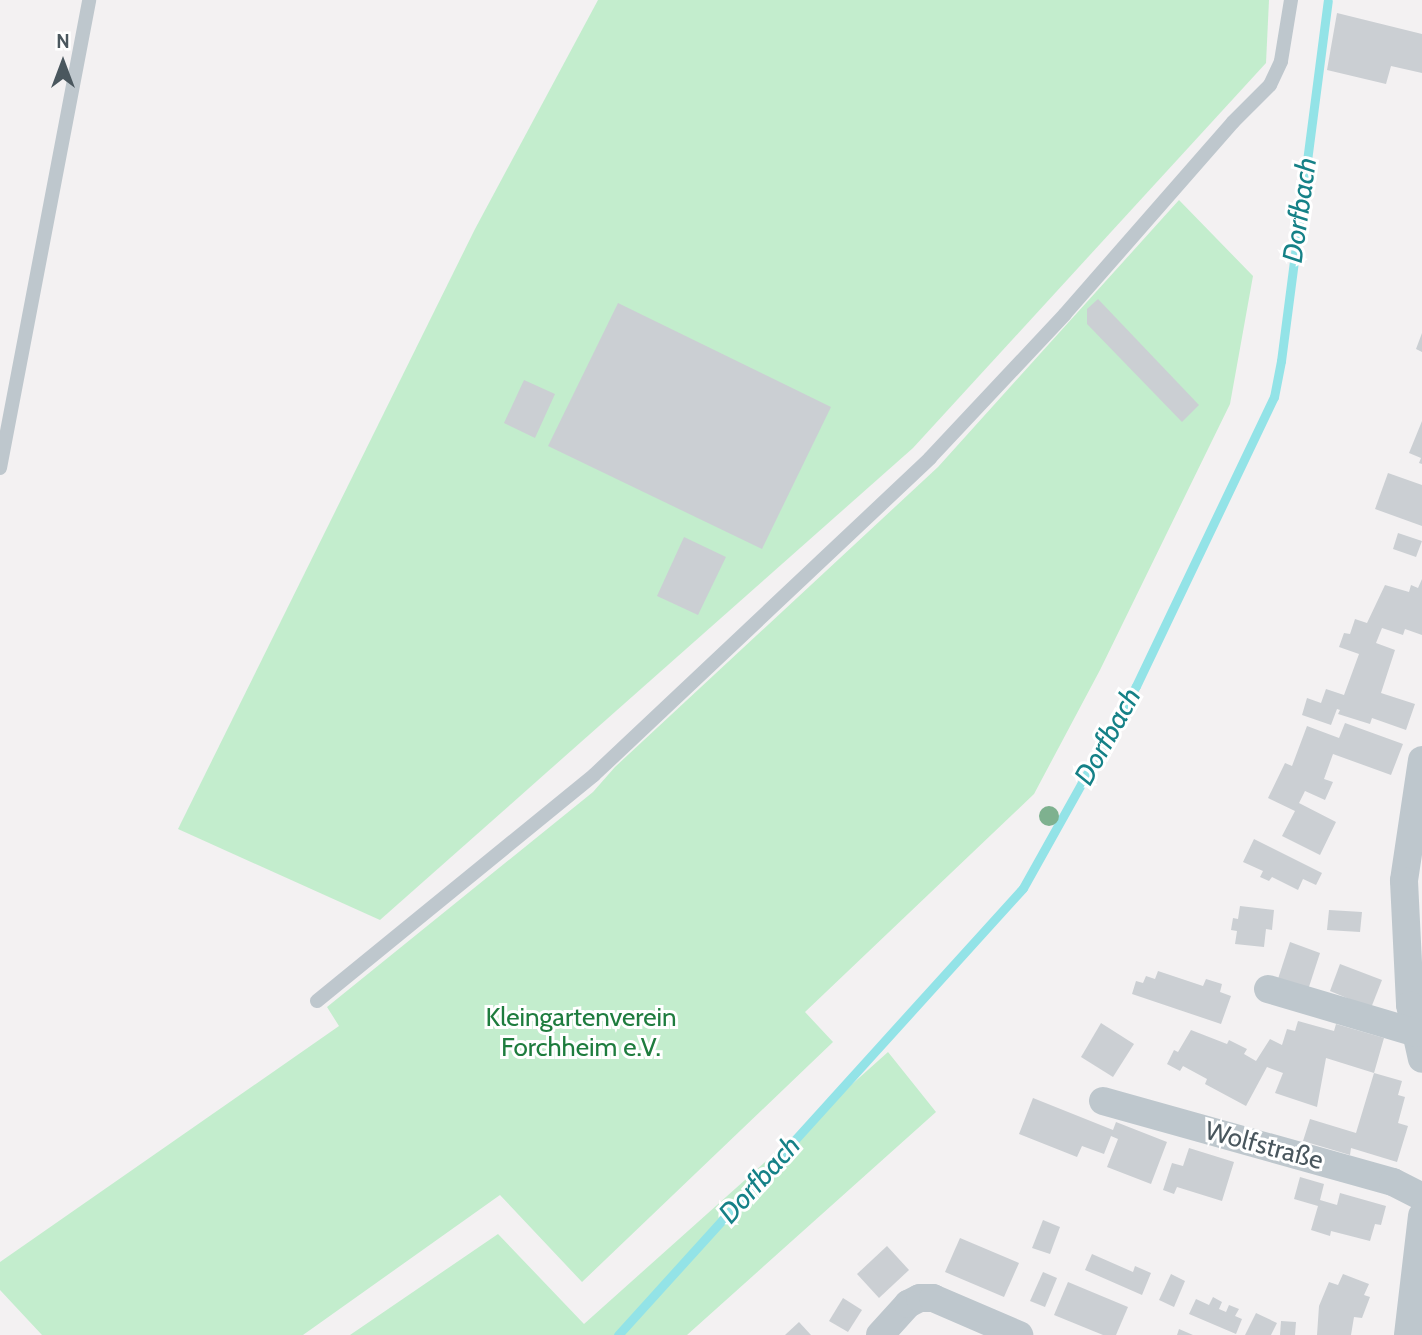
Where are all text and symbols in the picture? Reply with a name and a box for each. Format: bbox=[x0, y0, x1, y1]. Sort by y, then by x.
north arrow bbox=[28, 28, 98, 98]
text: N bbox=[56, 30, 70, 53]
water label: Dorfbach bbox=[1275, 155, 1323, 265]
water label: Dorfbach bbox=[1067, 682, 1147, 790]
park label: Kleingartenverein Forchheim e.V. bbox=[486, 1002, 676, 1064]
street label: Wolfstraße bbox=[1202, 1115, 1326, 1177]
water label: Dorfbach bbox=[711, 1128, 807, 1230]

